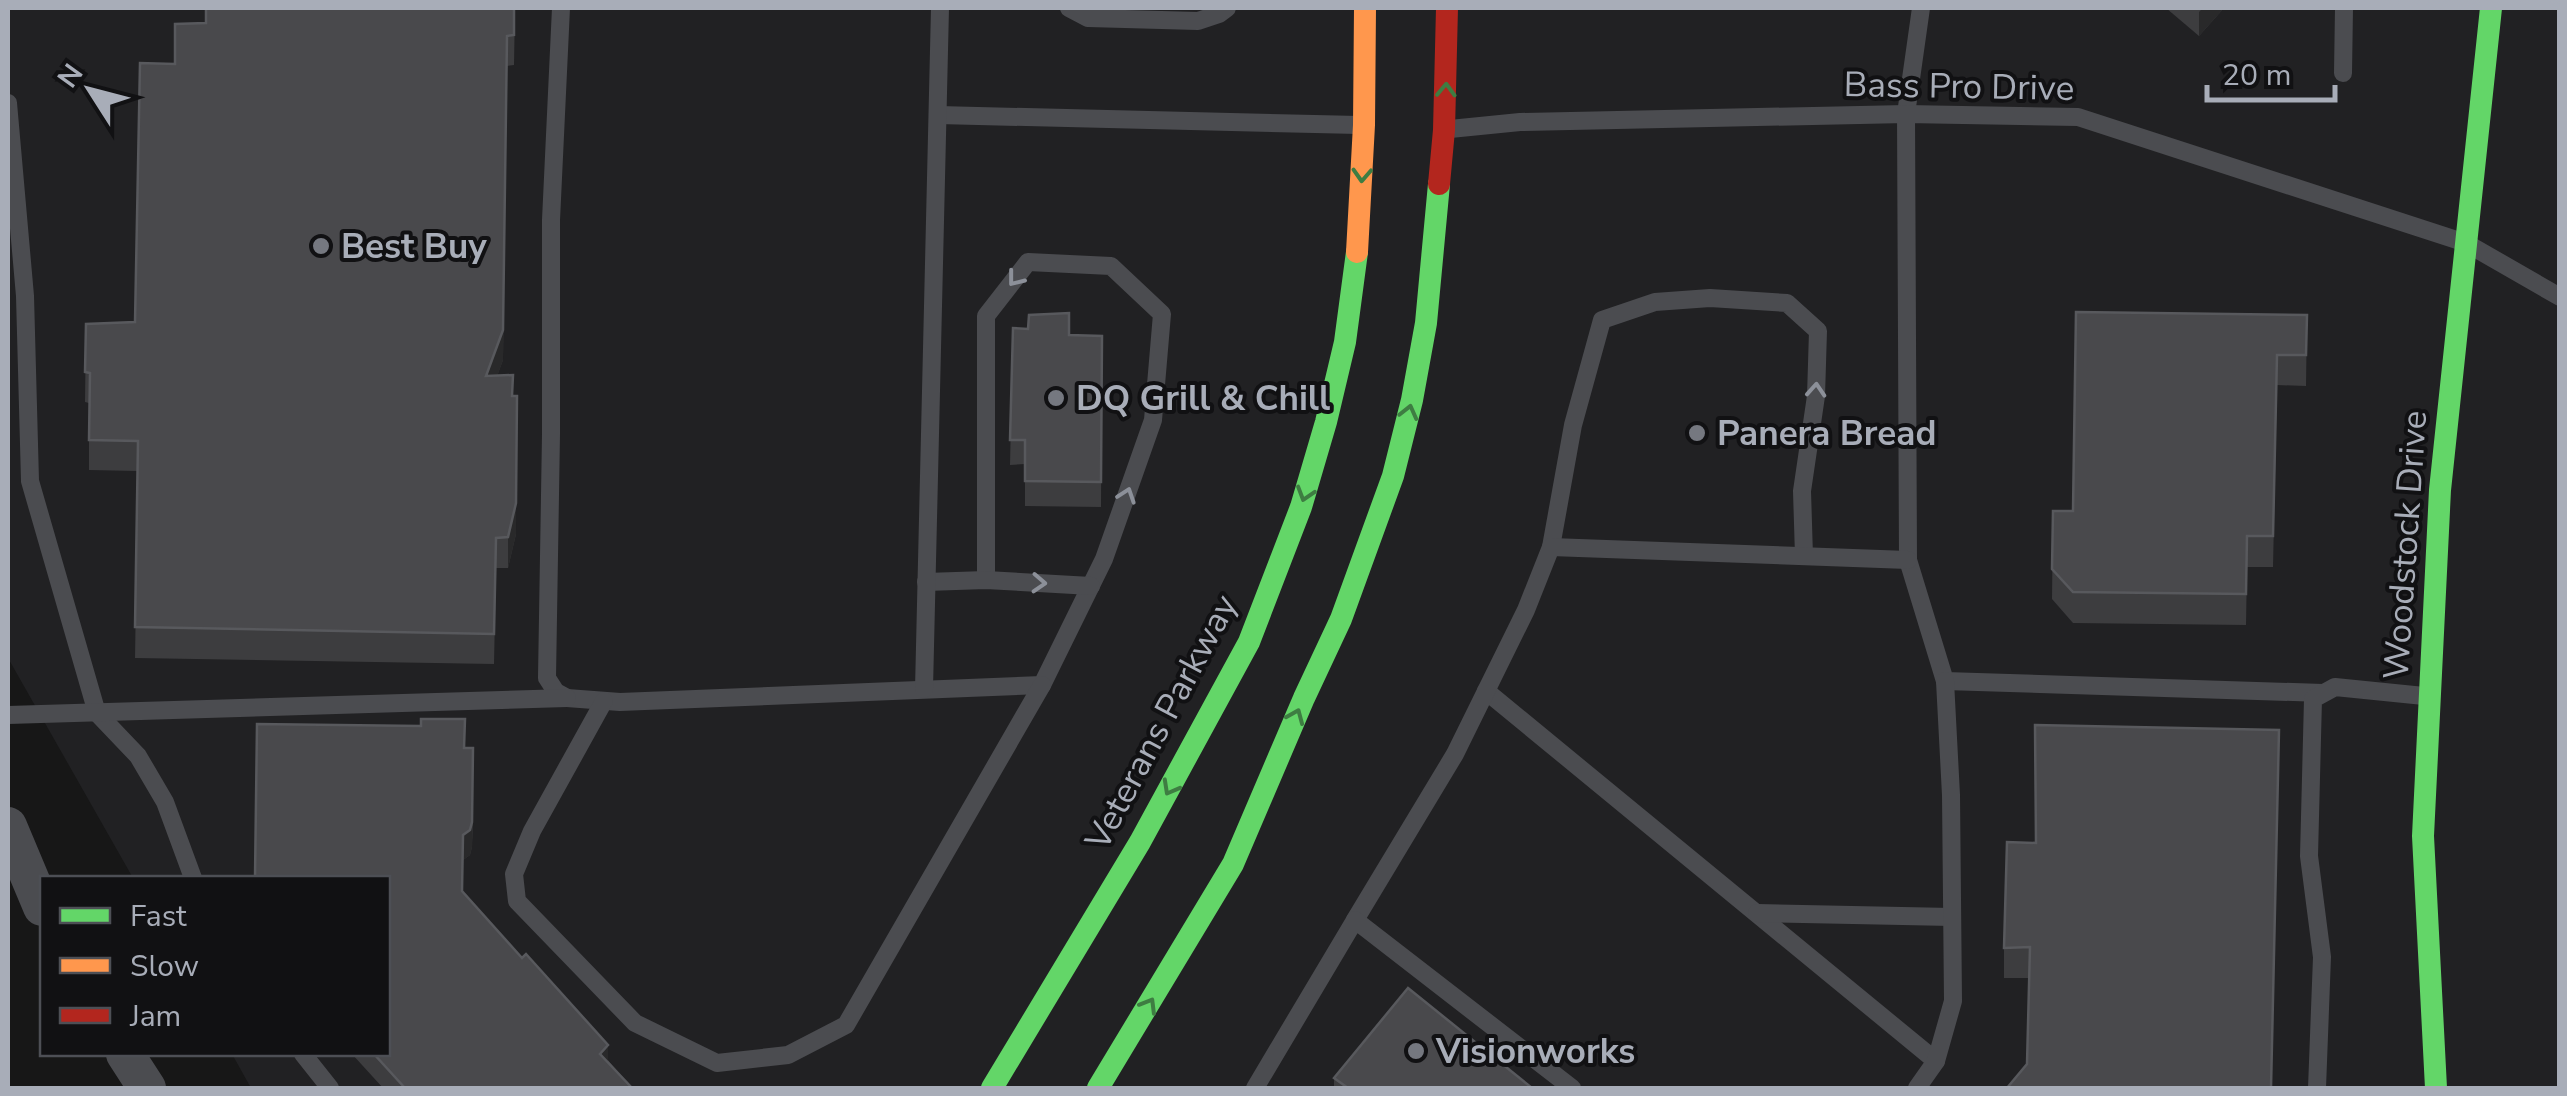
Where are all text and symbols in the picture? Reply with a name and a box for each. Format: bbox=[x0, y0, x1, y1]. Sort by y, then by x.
north arrow bbox=[40, 40, 140, 140]
scale bar bbox=[2207, 40, 2334, 102]
text: 20 m bbox=[2222, 55, 2291, 96]
text: N bbox=[49, 56, 92, 96]
street label: Bass Pro Drive bbox=[1843, 61, 2075, 112]
one-way arrow bbox=[1435, 81, 1456, 97]
one-way arrow bbox=[1352, 167, 1373, 183]
place label: Best Buy bbox=[341, 223, 487, 270]
marker: Best Buy bbox=[310, 235, 332, 257]
one-way arrow bbox=[1009, 268, 1027, 286]
place label: DQ Grill & Chill bbox=[1076, 375, 1330, 422]
one-way arrow bbox=[1805, 382, 1826, 398]
marker: DQ Grill & Chill bbox=[1045, 387, 1067, 409]
one-way arrow bbox=[1397, 404, 1418, 421]
street label: Woodstock Drive bbox=[2373, 409, 2438, 681]
place label: Panera Bread bbox=[1717, 410, 1936, 457]
marker: Panera Bread bbox=[1686, 422, 1708, 444]
one-way arrow bbox=[1296, 484, 1317, 501]
one-way arrow bbox=[1115, 487, 1136, 504]
one-way arrow bbox=[1031, 572, 1047, 593]
street label: Veterans Parkway bbox=[1074, 586, 1249, 859]
one-way arrow bbox=[1284, 708, 1304, 726]
one-way arrow bbox=[1162, 778, 1182, 796]
legend bbox=[40, 876, 390, 1056]
text: Fast bbox=[130, 896, 187, 937]
text: Slow bbox=[130, 946, 199, 987]
text: Jam bbox=[129, 996, 181, 1037]
one-way arrow bbox=[1137, 998, 1156, 1016]
place label: Visionworks bbox=[1435, 1028, 1635, 1075]
marker: Visionworks bbox=[1405, 1040, 1427, 1062]

